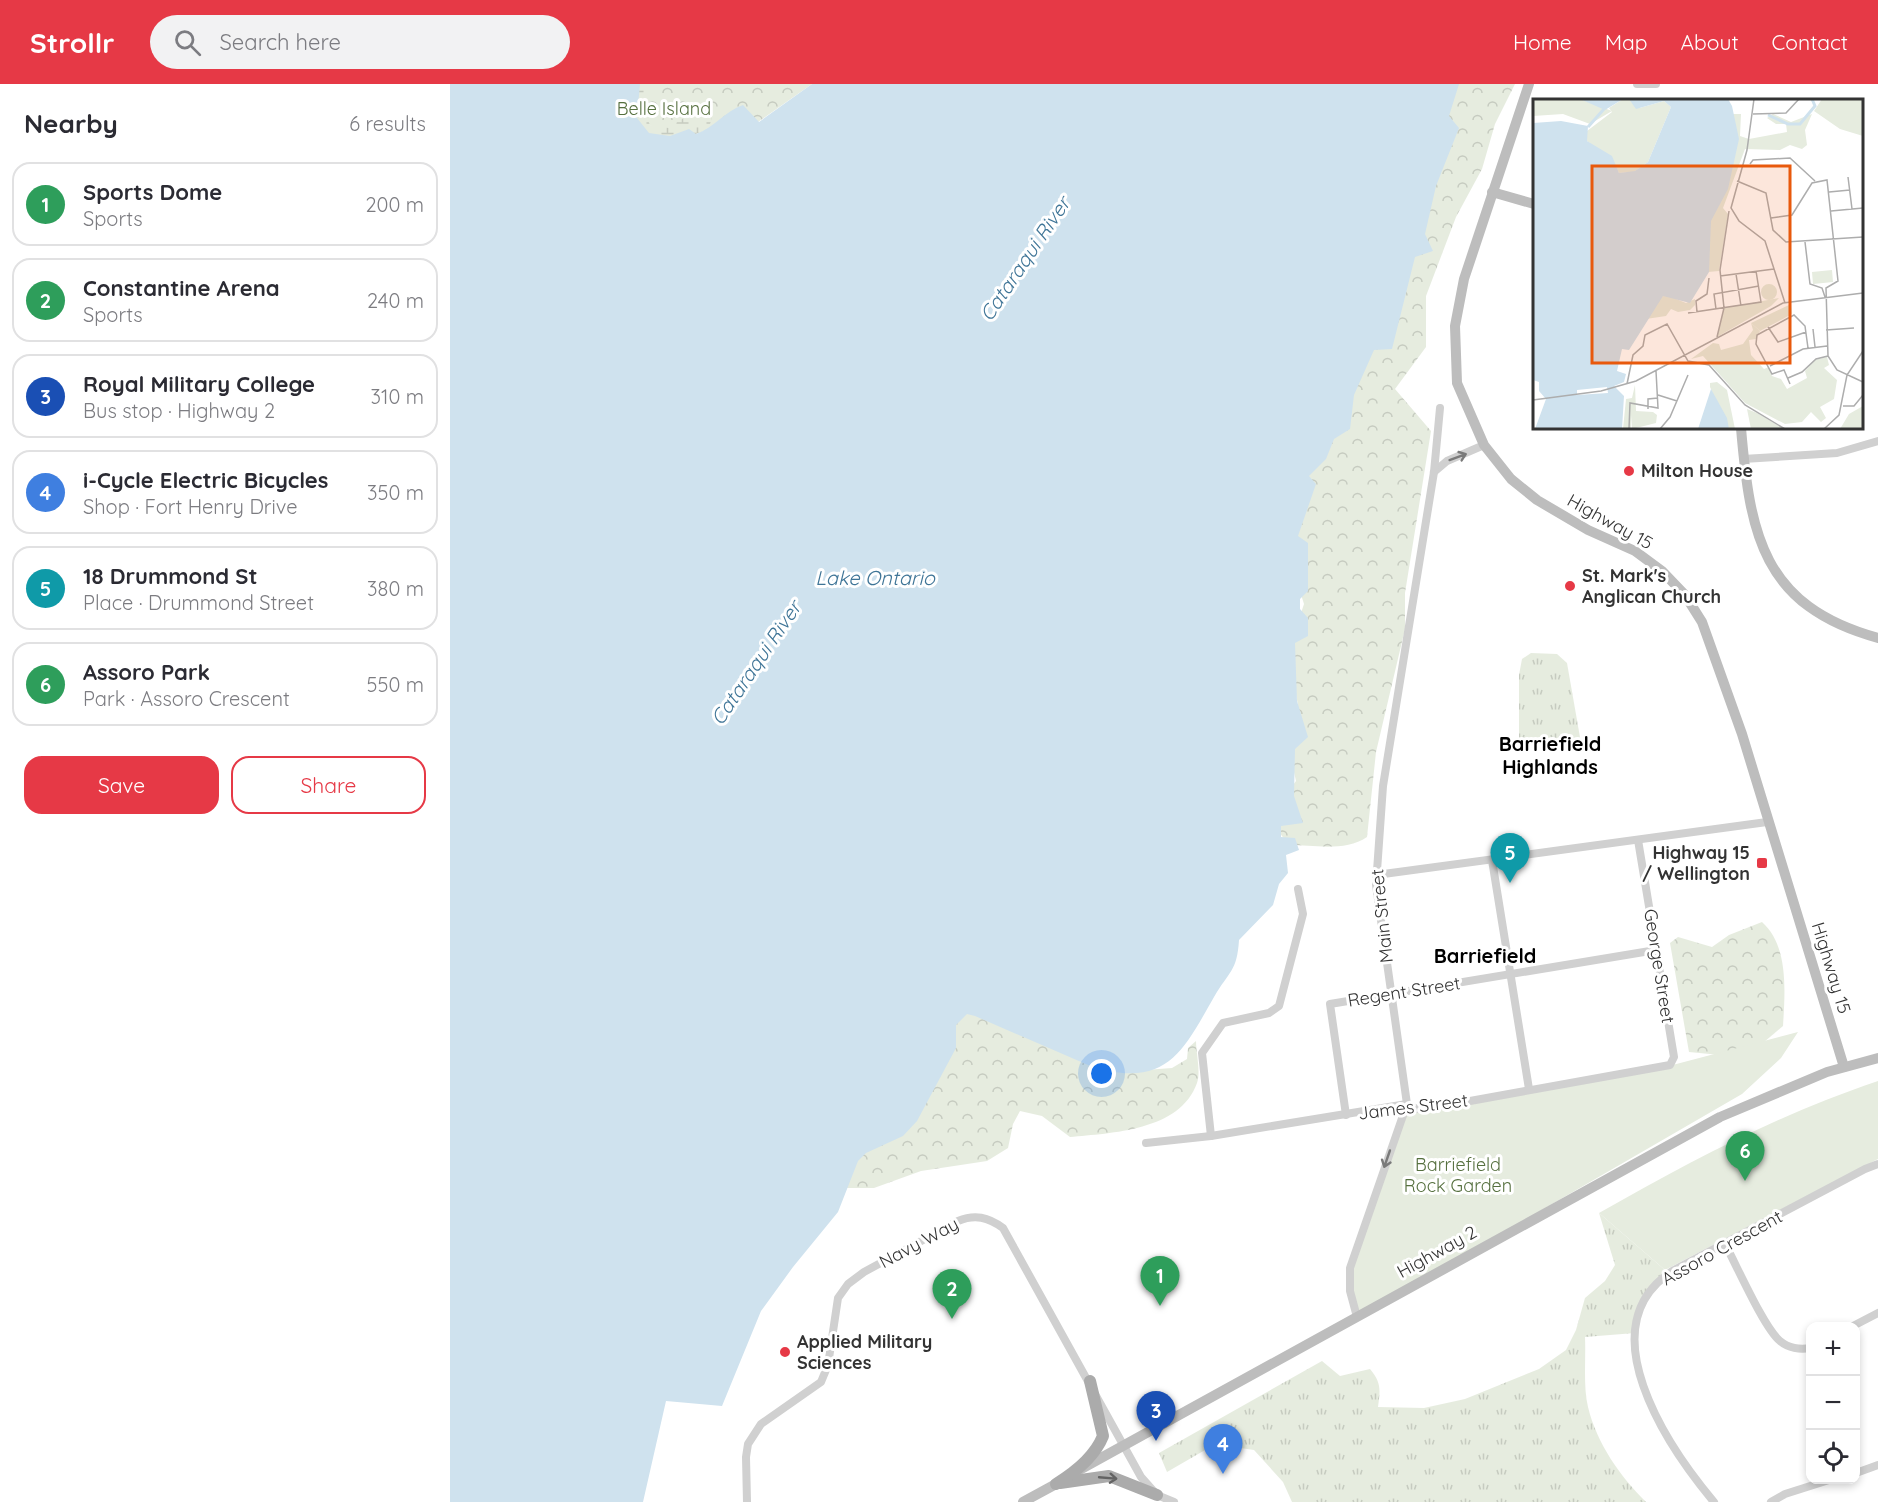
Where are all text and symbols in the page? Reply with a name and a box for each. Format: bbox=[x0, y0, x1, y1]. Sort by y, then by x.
search box bbox=[150, 15, 570, 69]
text: Strollr bbox=[30, 25, 114, 60]
icon: search bbox=[171, 26, 204, 59]
text: Search here bbox=[219, 28, 341, 56]
text: Home bbox=[1513, 29, 1572, 55]
text: Map bbox=[1605, 29, 1648, 55]
text: About bbox=[1681, 29, 1739, 55]
text: Contact bbox=[1772, 29, 1848, 55]
park label: Belle Island bbox=[617, 97, 711, 120]
inset map bbox=[1533, 99, 1863, 429]
text: Nearby bbox=[24, 107, 118, 140]
text: 6 results bbox=[349, 111, 426, 136]
text: Sports Dome bbox=[83, 178, 222, 206]
water label: Cataraqui River bbox=[974, 190, 1077, 325]
text: 1 bbox=[42, 192, 49, 217]
text: 200 m bbox=[365, 192, 424, 217]
text: Sports bbox=[83, 206, 143, 231]
text: Constantine Arena bbox=[83, 274, 280, 302]
text: 2 bbox=[40, 288, 51, 313]
text: 240 m bbox=[367, 288, 424, 313]
text: Sports bbox=[83, 302, 143, 327]
text: Royal Military College bbox=[83, 370, 315, 398]
text: 3 bbox=[40, 384, 51, 409]
text: 310 m bbox=[371, 384, 424, 409]
text: Bus stop · Highway 2 bbox=[83, 398, 275, 423]
one-way arrow bbox=[1448, 450, 1467, 461]
place label: Milton House bbox=[1641, 459, 1753, 482]
marker: Milton House bbox=[1622, 464, 1636, 478]
text: i-Cycle Electric Bicycles bbox=[83, 466, 328, 494]
text: 4 bbox=[40, 480, 51, 505]
text: 350 m bbox=[367, 480, 424, 505]
street label: Highway 15 bbox=[1563, 489, 1657, 555]
text: Shop · Fort Henry Drive bbox=[83, 494, 298, 519]
text: 18 Drummond St bbox=[83, 562, 257, 590]
place label: St. Mark's Anglican Church bbox=[1582, 564, 1721, 608]
water label: Lake Ontario bbox=[815, 565, 936, 590]
text: 5 bbox=[40, 576, 51, 601]
text: 380 m bbox=[367, 576, 424, 601]
marker: St. Mark's Anglican Church bbox=[1563, 579, 1577, 593]
text: Place · Drummond Street bbox=[83, 590, 314, 615]
water label: Cataraqui River bbox=[705, 594, 808, 729]
text: Assoro Park bbox=[83, 658, 210, 686]
text: 6 bbox=[40, 672, 51, 697]
text: 550 m bbox=[367, 672, 424, 697]
text: Park · Assoro Crescent bbox=[83, 686, 290, 711]
district label: Barriefield Highlands bbox=[1499, 731, 1601, 779]
button: Save bbox=[24, 756, 219, 814]
button: Share bbox=[231, 756, 426, 814]
pin: 5 bbox=[1490, 834, 1530, 883]
place label: Highway 15 / Wellington bbox=[1642, 841, 1750, 885]
marker: Highway 15 / Wellington bbox=[1755, 856, 1769, 870]
street label: Main Street bbox=[1365, 868, 1398, 964]
street label: George Street bbox=[1639, 907, 1680, 1025]
street label: Highway 15 bbox=[1807, 919, 1856, 1016]
district label: Barriefield bbox=[1434, 943, 1536, 968]
street label: Regent Street bbox=[1346, 971, 1462, 1012]
your location bbox=[1087, 1059, 1116, 1088]
street label: James Street bbox=[1357, 1088, 1469, 1125]
pin: 6 bbox=[1726, 1132, 1764, 1181]
one-way arrow bbox=[1381, 1149, 1392, 1168]
park label: Barriefield Rock Garden bbox=[1404, 1153, 1512, 1197]
street label: Assoro Crescent bbox=[1657, 1205, 1786, 1290]
street label: Navy Way bbox=[875, 1212, 962, 1273]
street label: Highway 2 bbox=[1393, 1220, 1481, 1283]
pin: 1 bbox=[1140, 1256, 1180, 1306]
pin: 2 bbox=[932, 1270, 972, 1319]
map controls bbox=[1806, 1322, 1860, 1484]
button: + bbox=[1806, 1322, 1860, 1376]
place label: Applied Military Sciences bbox=[797, 1330, 932, 1374]
marker: Applied Military Sciences bbox=[778, 1345, 792, 1359]
button: − bbox=[1806, 1376, 1860, 1430]
pin: 3 bbox=[1136, 1392, 1176, 1441]
pin: 4 bbox=[1204, 1424, 1242, 1474]
button: locate bbox=[1806, 1430, 1860, 1484]
one-way arrow bbox=[1098, 1473, 1117, 1484]

